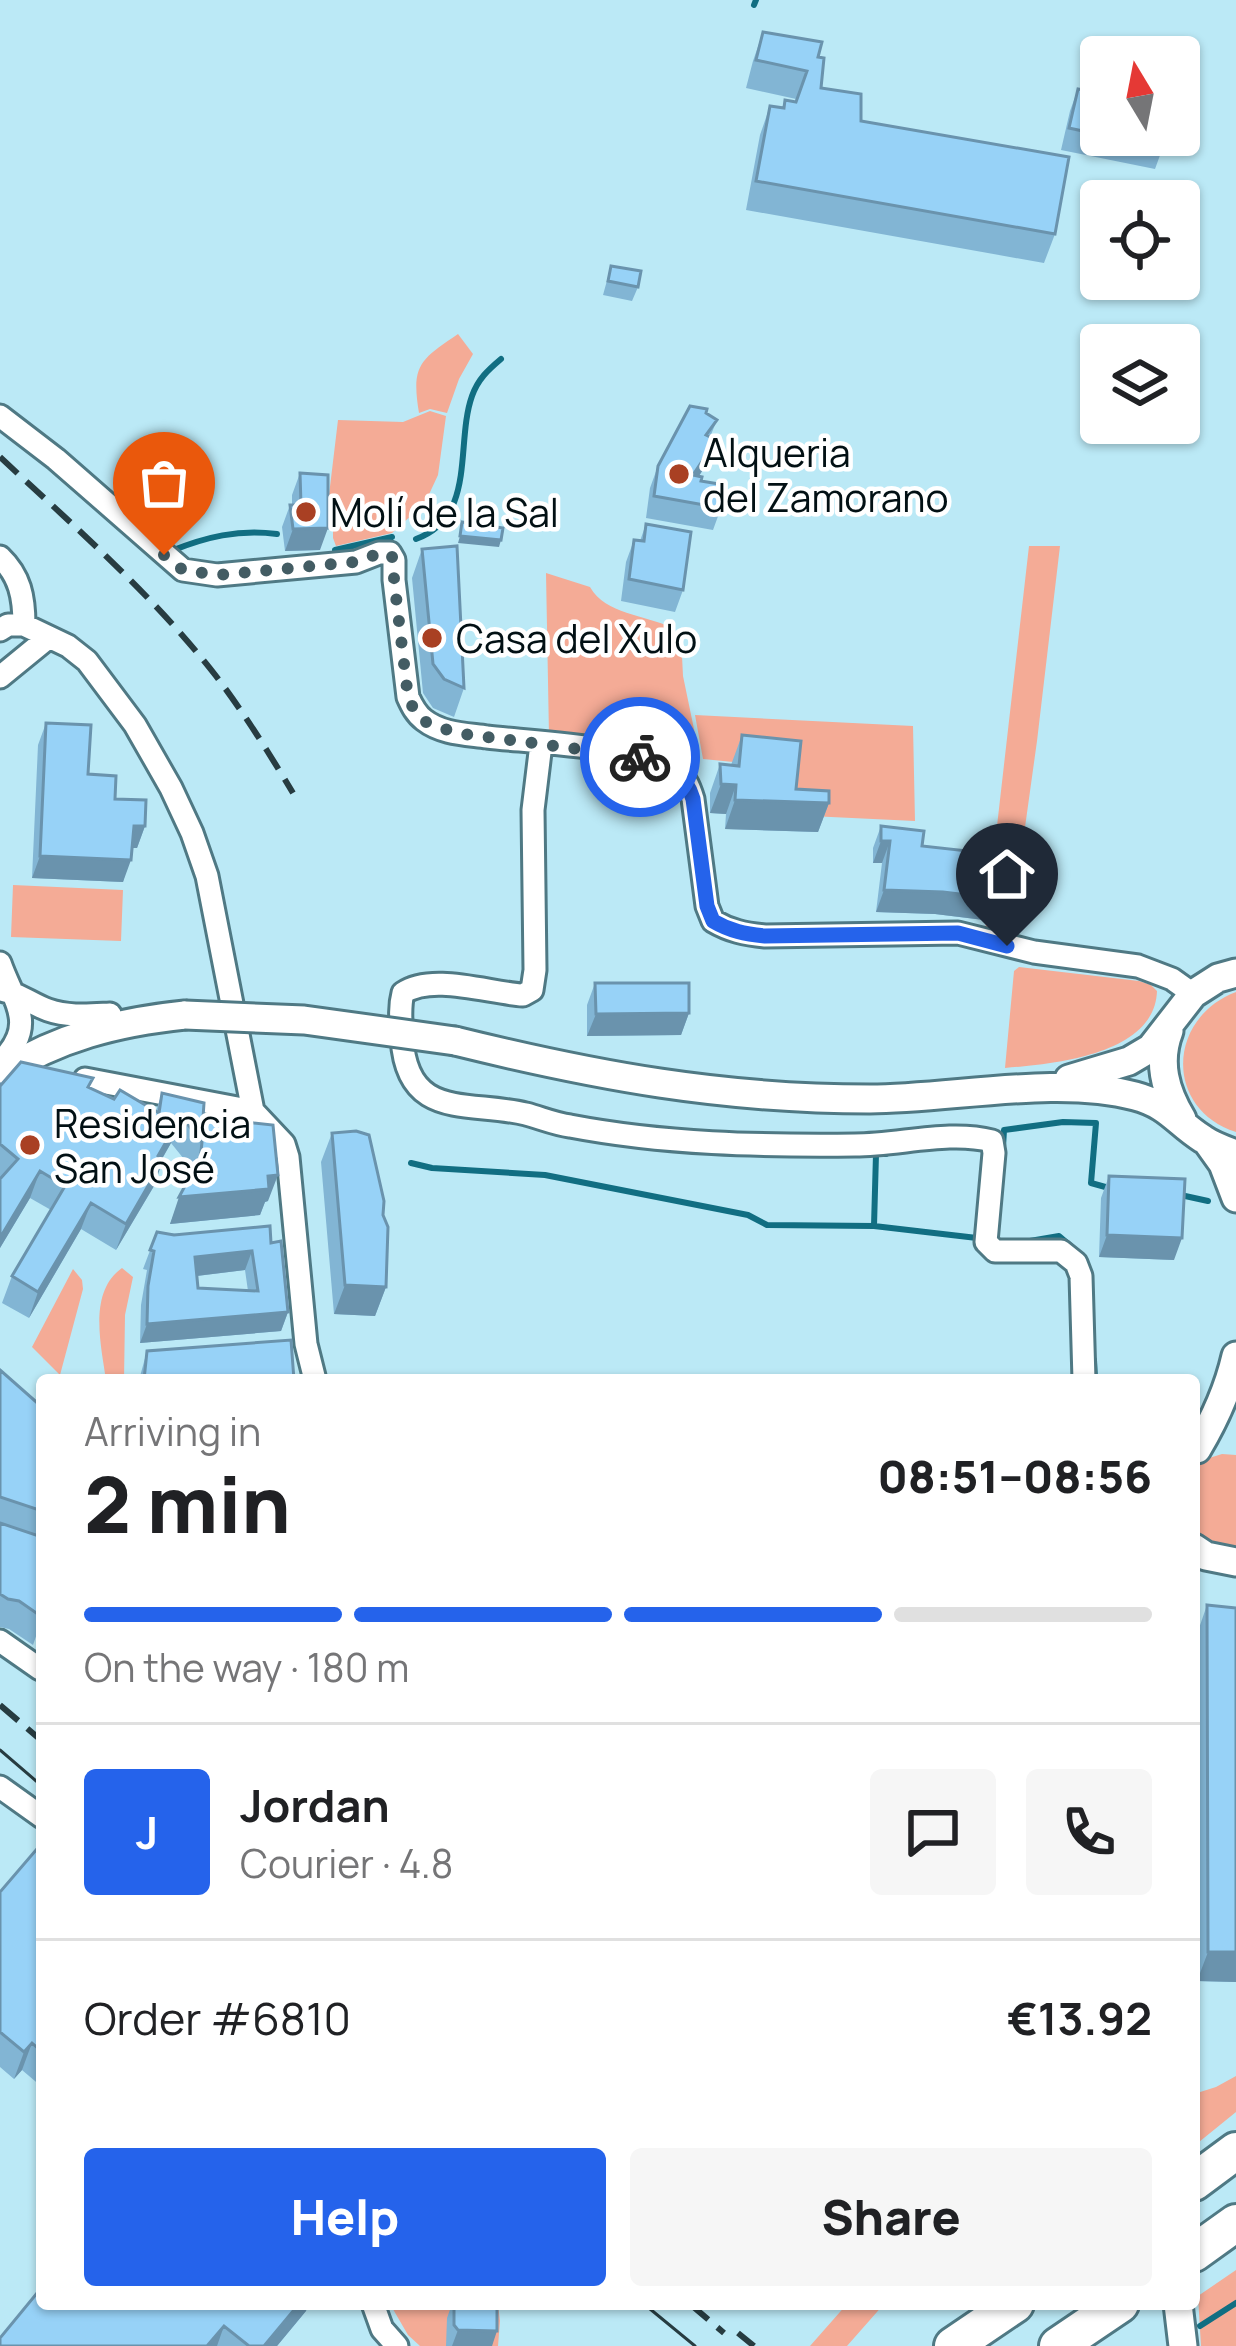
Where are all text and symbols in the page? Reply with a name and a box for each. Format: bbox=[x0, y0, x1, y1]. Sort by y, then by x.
north arrow bbox=[1080, 36, 1200, 156]
map controls bbox=[1080, 36, 1200, 444]
button: locate bbox=[1080, 180, 1200, 300]
button: layers bbox=[1080, 324, 1200, 444]
place label: Alqueria del Zamorano bbox=[703, 425, 948, 524]
pin bbox=[113, 432, 215, 555]
icon: bag bbox=[131, 450, 197, 516]
marker: Alqueria del Zamorano bbox=[666, 461, 692, 487]
place label: Molí de la Sal bbox=[330, 485, 559, 539]
marker: Molí de la Sal bbox=[293, 499, 319, 525]
place label: Casa del Xulo bbox=[456, 611, 697, 665]
marker: Casa del Xulo bbox=[419, 625, 445, 651]
courier bbox=[580, 697, 700, 817]
icon: bike bbox=[607, 724, 673, 790]
pin bbox=[956, 823, 1058, 946]
icon: home bbox=[974, 841, 1040, 907]
place label: Residencia San José bbox=[54, 1096, 251, 1195]
marker: Residencia San José bbox=[17, 1132, 43, 1158]
text: Arriving in bbox=[84, 1404, 261, 1458]
text: 08:51–08:56 bbox=[877, 1445, 1152, 1507]
text: 2 min bbox=[84, 1450, 291, 1556]
text: On the way · 180 m bbox=[84, 1640, 409, 1694]
button: chat bbox=[870, 1769, 996, 1895]
button: phone bbox=[1026, 1769, 1152, 1895]
text: Jordan bbox=[240, 1774, 390, 1836]
text: J bbox=[136, 1801, 158, 1863]
text: Courier · 4.8 bbox=[240, 1836, 453, 1890]
text: Order #6810 bbox=[84, 1987, 351, 2049]
text: €13.92 bbox=[1007, 1987, 1152, 2049]
button: Help bbox=[84, 2148, 606, 2286]
button: Share bbox=[630, 2148, 1152, 2286]

